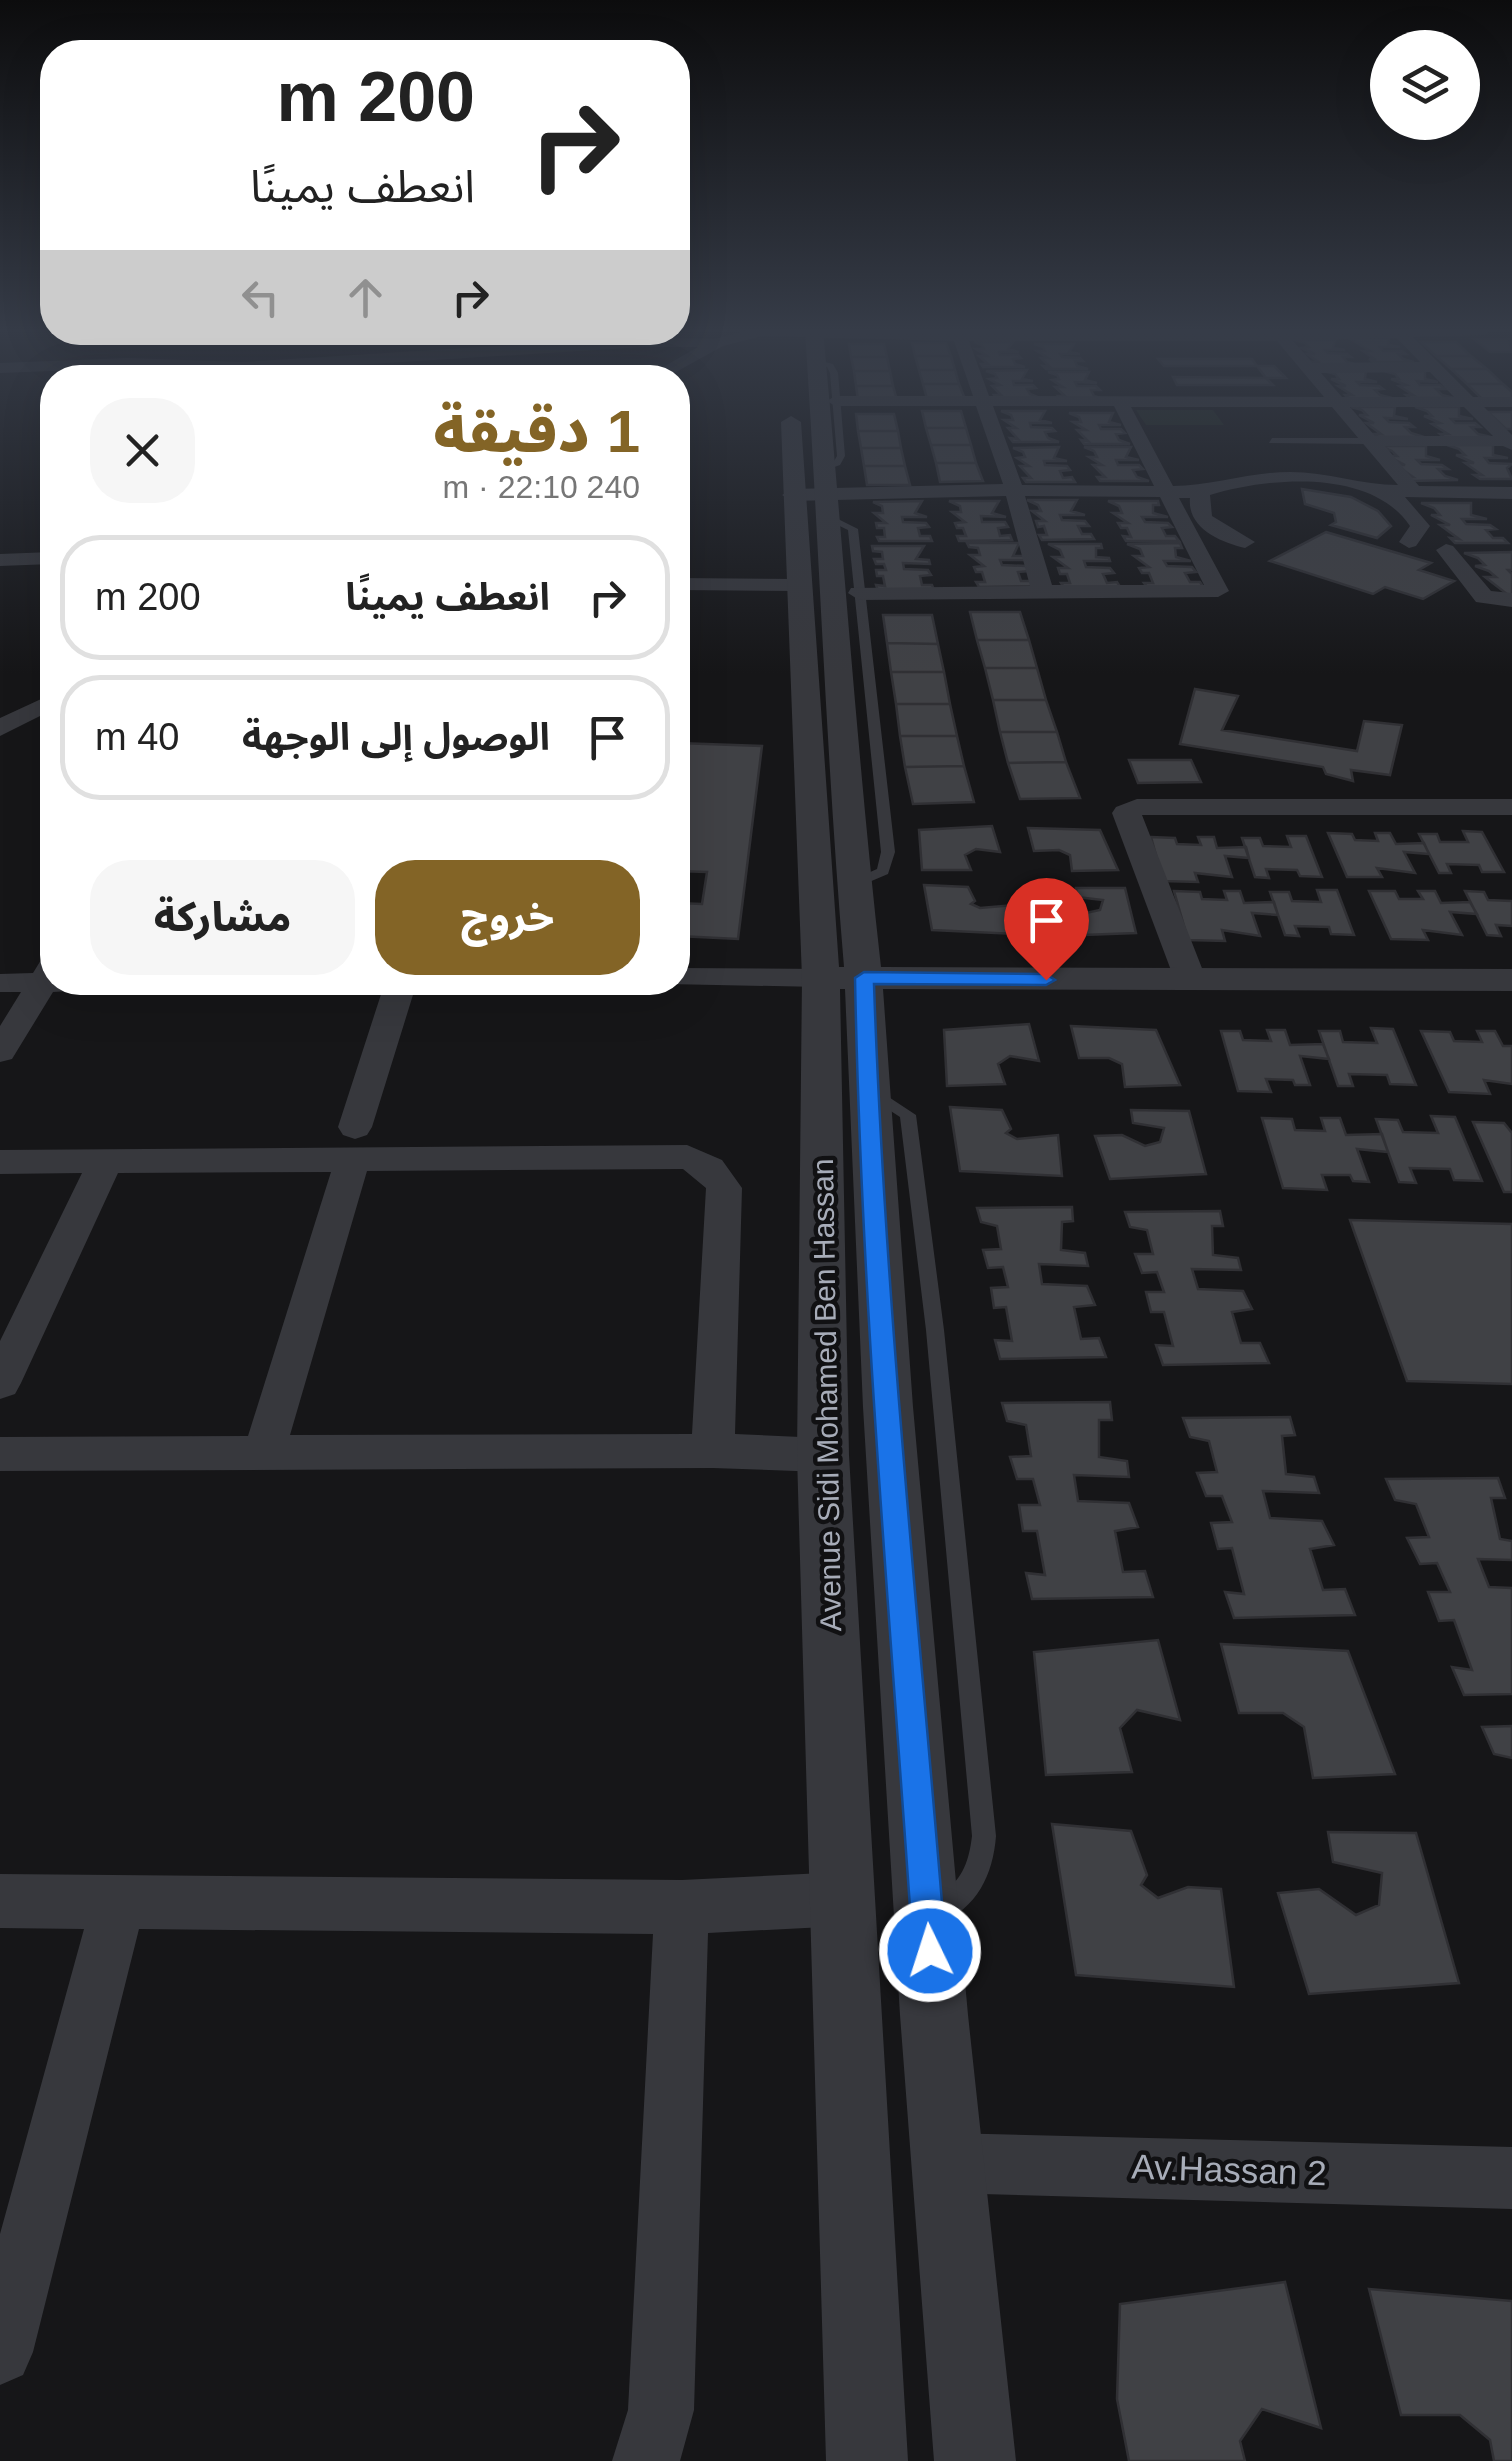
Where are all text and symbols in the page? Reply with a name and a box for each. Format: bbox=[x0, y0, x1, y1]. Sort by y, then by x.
map controls bbox=[1370, 30, 1480, 140]
button: layers bbox=[1370, 30, 1480, 140]
text: 200 m bbox=[277, 58, 475, 136]
icon: right bbox=[510, 80, 640, 210]
text: انعطف يمينًا bbox=[250, 161, 475, 212]
icon: left bbox=[233, 270, 288, 325]
icon: ahead bbox=[338, 270, 393, 325]
icon: right bbox=[443, 270, 498, 325]
button: close bbox=[90, 398, 195, 503]
text: 1 دقيقة bbox=[433, 398, 640, 465]
text: 240 m · 22:10 bbox=[443, 469, 640, 505]
icon: right bbox=[580, 570, 635, 625]
text: 200 m bbox=[95, 576, 201, 618]
text: انعطف يمينًا bbox=[345, 576, 550, 618]
icon: arrive bbox=[580, 710, 635, 765]
text: 40 m bbox=[95, 716, 180, 758]
text: الوصول إلى الوجهة bbox=[242, 716, 550, 758]
button: مشاركة bbox=[90, 860, 355, 975]
button: خروج bbox=[375, 860, 640, 975]
pin bbox=[1004, 878, 1089, 981]
icon: arrive bbox=[1019, 893, 1074, 948]
street label: Avenue Sidi Mohamed Ben Hassan bbox=[806, 1158, 847, 1632]
position arrow bbox=[878, 1899, 982, 2003]
street label: Av.Hassan 2 bbox=[1131, 2147, 1327, 2192]

